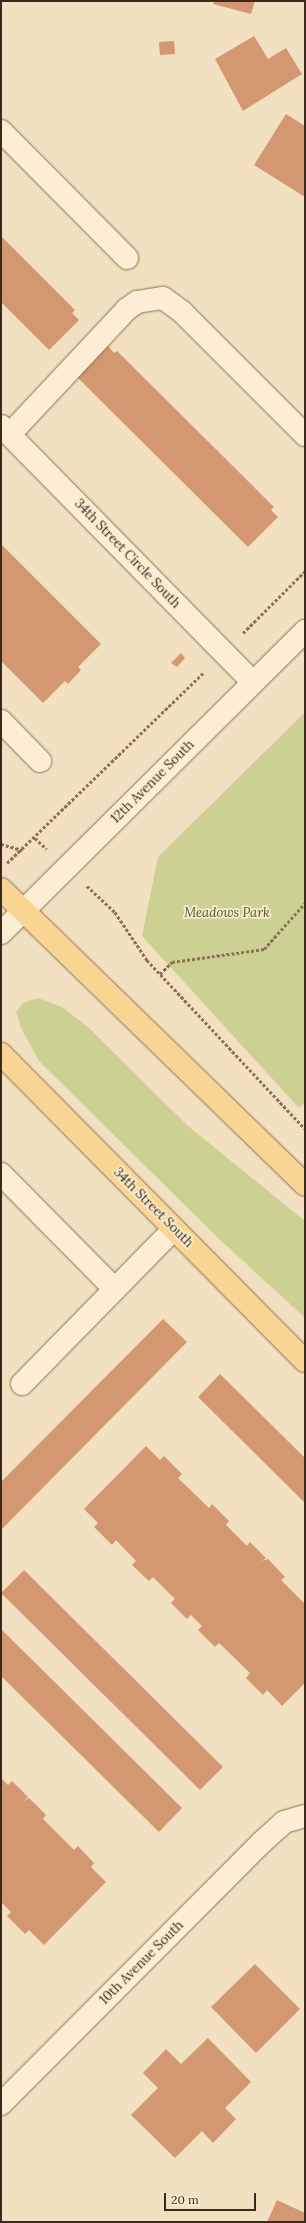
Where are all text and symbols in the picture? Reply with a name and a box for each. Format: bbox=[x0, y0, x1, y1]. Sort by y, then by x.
street label: 34th Street Circle South bbox=[71, 496, 183, 612]
street label: 12th Avenue South bbox=[108, 737, 198, 827]
park label: Meadows Park bbox=[184, 905, 270, 921]
street label: 34th Street South bbox=[110, 1165, 196, 1251]
street label: 10th Avenue South bbox=[97, 1918, 187, 2008]
scale bar bbox=[166, 2185, 258, 2211]
text: 20 m bbox=[171, 2192, 199, 2207]

